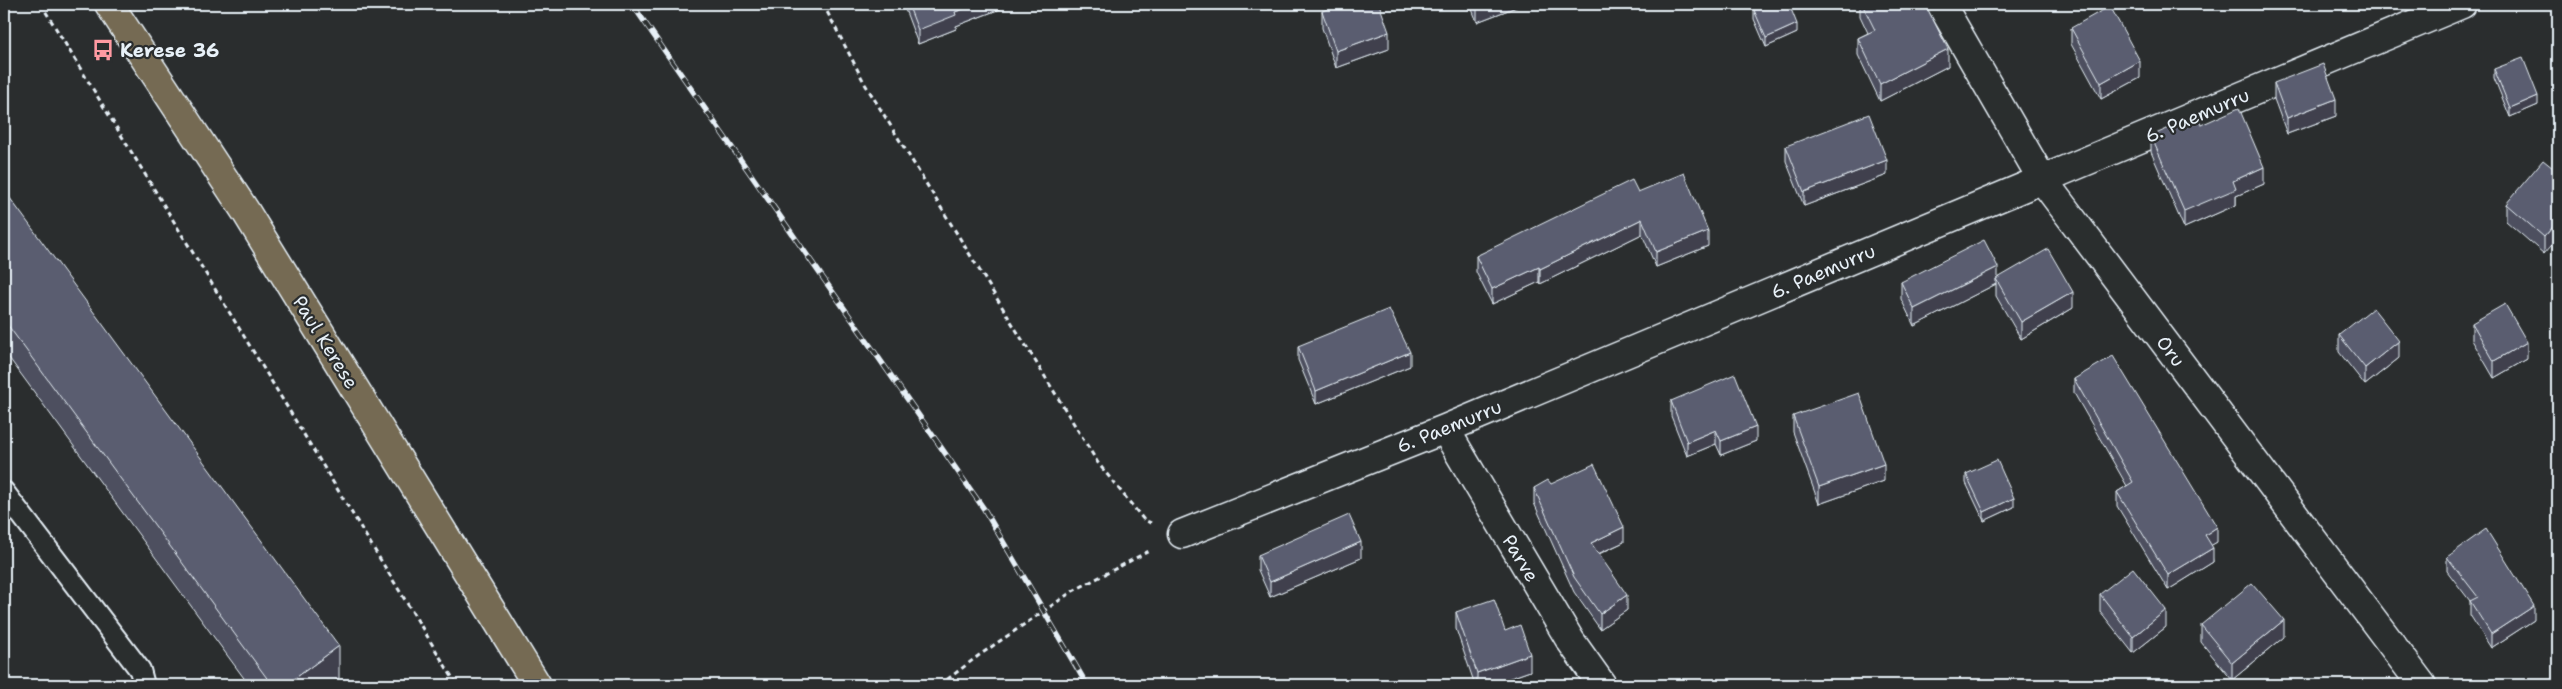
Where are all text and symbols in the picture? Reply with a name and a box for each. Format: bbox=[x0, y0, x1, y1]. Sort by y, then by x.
bus stop icon: Kerese 36 bbox=[90, 37, 116, 63]
place label: Kerese 36 bbox=[120, 38, 219, 63]
street label: 6. Paemurru bbox=[2141, 82, 2253, 149]
street label: 6. Paemurru bbox=[1767, 238, 1879, 305]
street label: Paul Kerese bbox=[287, 291, 364, 394]
street label: Oru bbox=[2151, 331, 2190, 372]
street label: 6. Paemurru bbox=[1393, 394, 1505, 459]
street label: Parve bbox=[1497, 530, 1544, 587]

